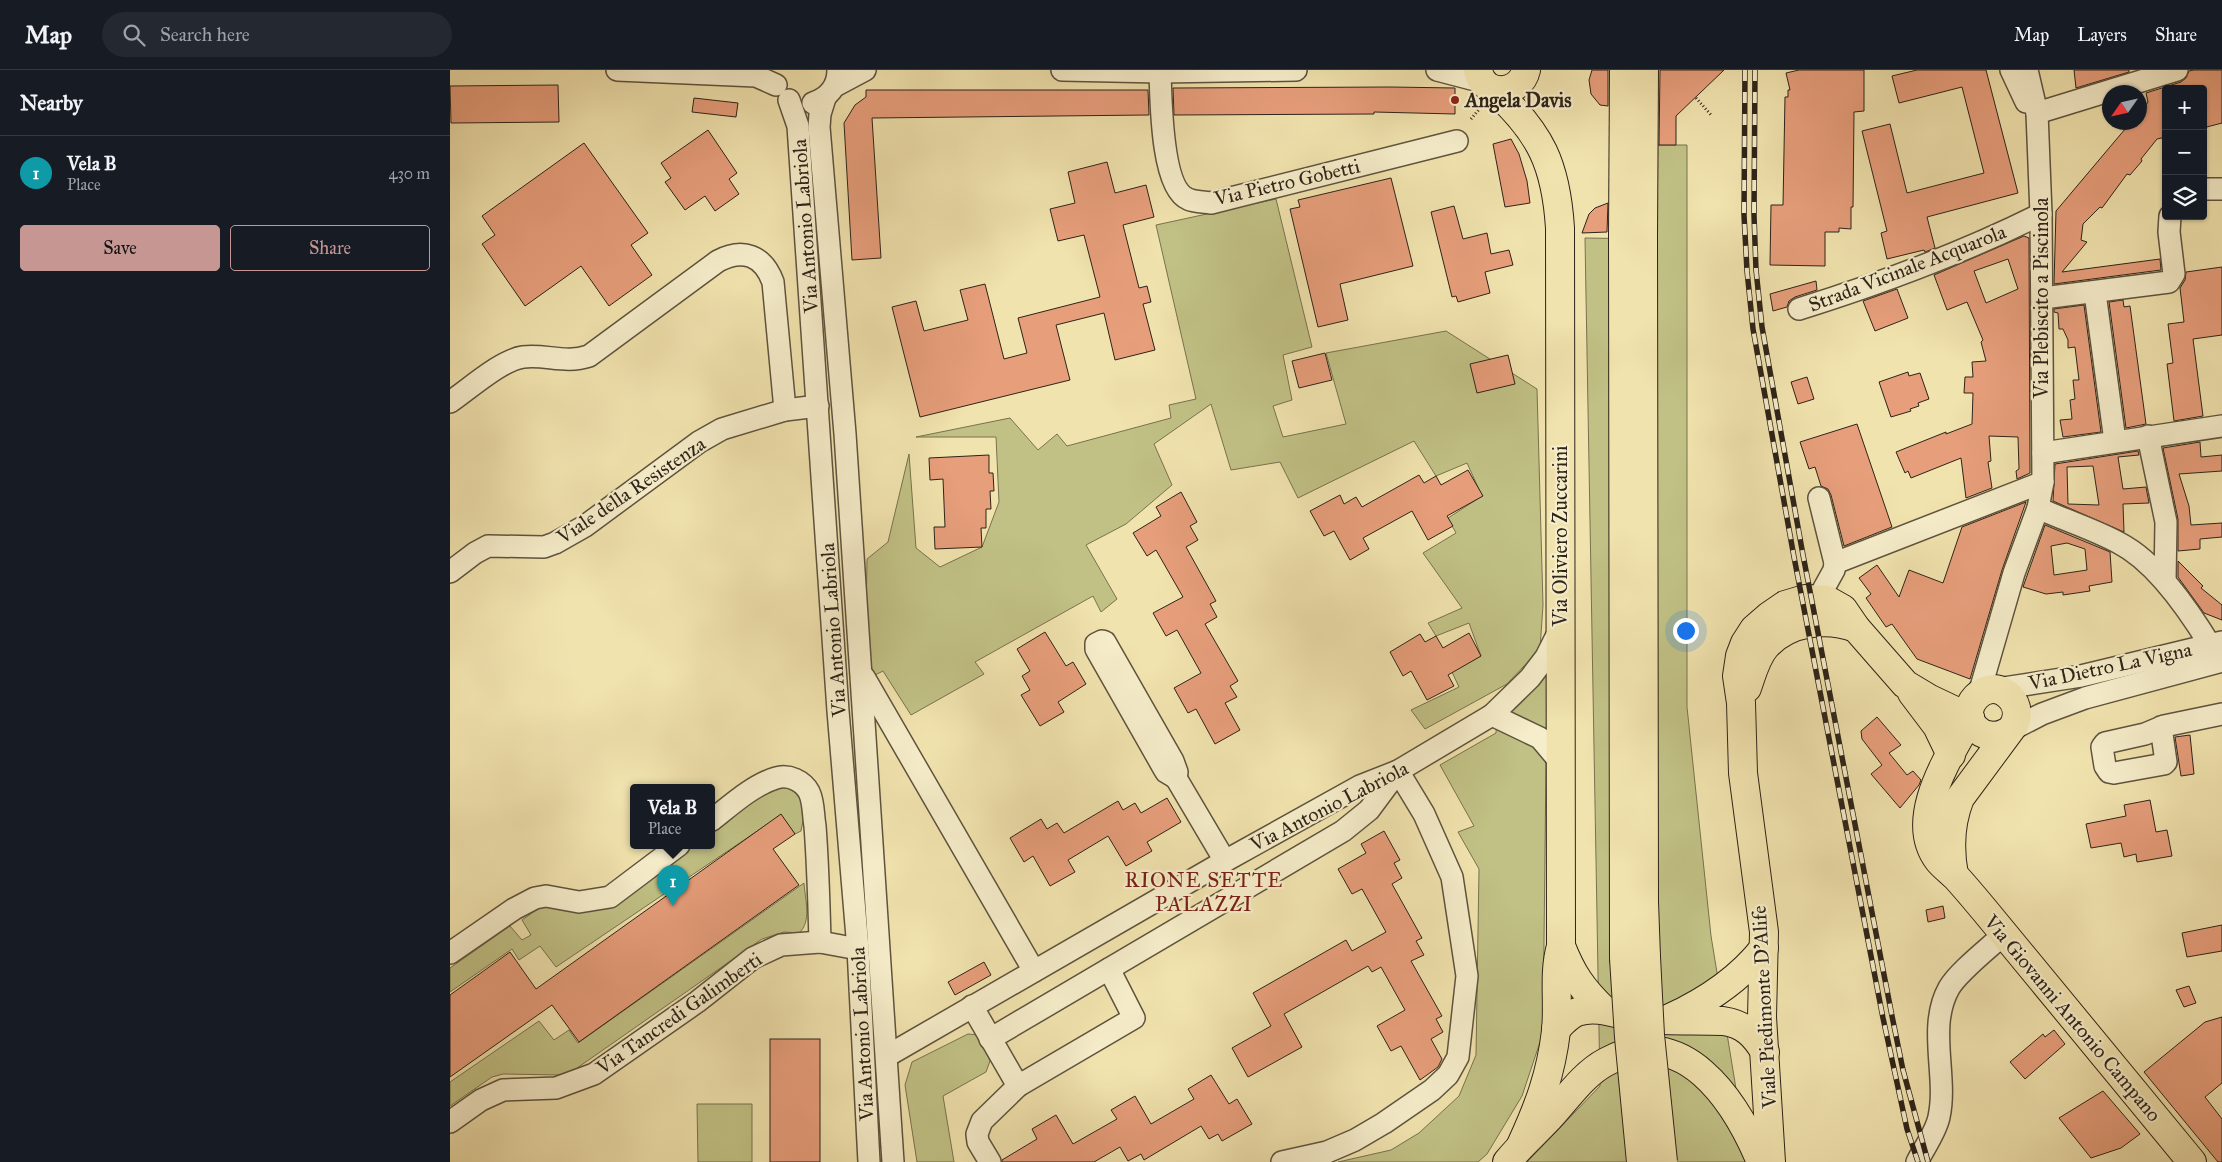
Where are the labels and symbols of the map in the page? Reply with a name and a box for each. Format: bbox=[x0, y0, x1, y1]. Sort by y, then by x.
north arrow bbox=[2102, 85, 2147, 130]
place label: Angela Davis bbox=[1463, 88, 1572, 113]
marker: Angela Davis bbox=[1449, 94, 1461, 106]
street label: Via Antonio Labriola bbox=[787, 138, 823, 315]
street label: Via Pietro Gobetti bbox=[1211, 153, 1363, 211]
street label: Via Plebiscito a Piscinola bbox=[2029, 197, 2053, 399]
street label: Strada Vicinale Acquarola bbox=[1805, 219, 2010, 318]
street label: Viale della Resistenza bbox=[551, 431, 710, 549]
street label: Via Oliviero Zuccarini bbox=[1548, 445, 1572, 628]
street label: Via Antonio Labriola bbox=[815, 542, 851, 719]
your location bbox=[1673, 618, 1699, 644]
street label: Via Dietro La Vigna bbox=[2025, 637, 2195, 696]
street label: Via Antonio Labriola bbox=[1245, 756, 1413, 857]
pin: 1 bbox=[657, 865, 689, 906]
district label: RIONE SETTE PALAZZI bbox=[1125, 867, 1283, 917]
street label: Viale Piedimonte D'Alife bbox=[1747, 905, 1781, 1110]
street label: Via Giovanni Antonio Campano bbox=[1979, 909, 2167, 1126]
street label: Via Tancredi Galimberti bbox=[591, 946, 767, 1080]
street label: Via Antonio Labriola bbox=[845, 946, 879, 1123]

